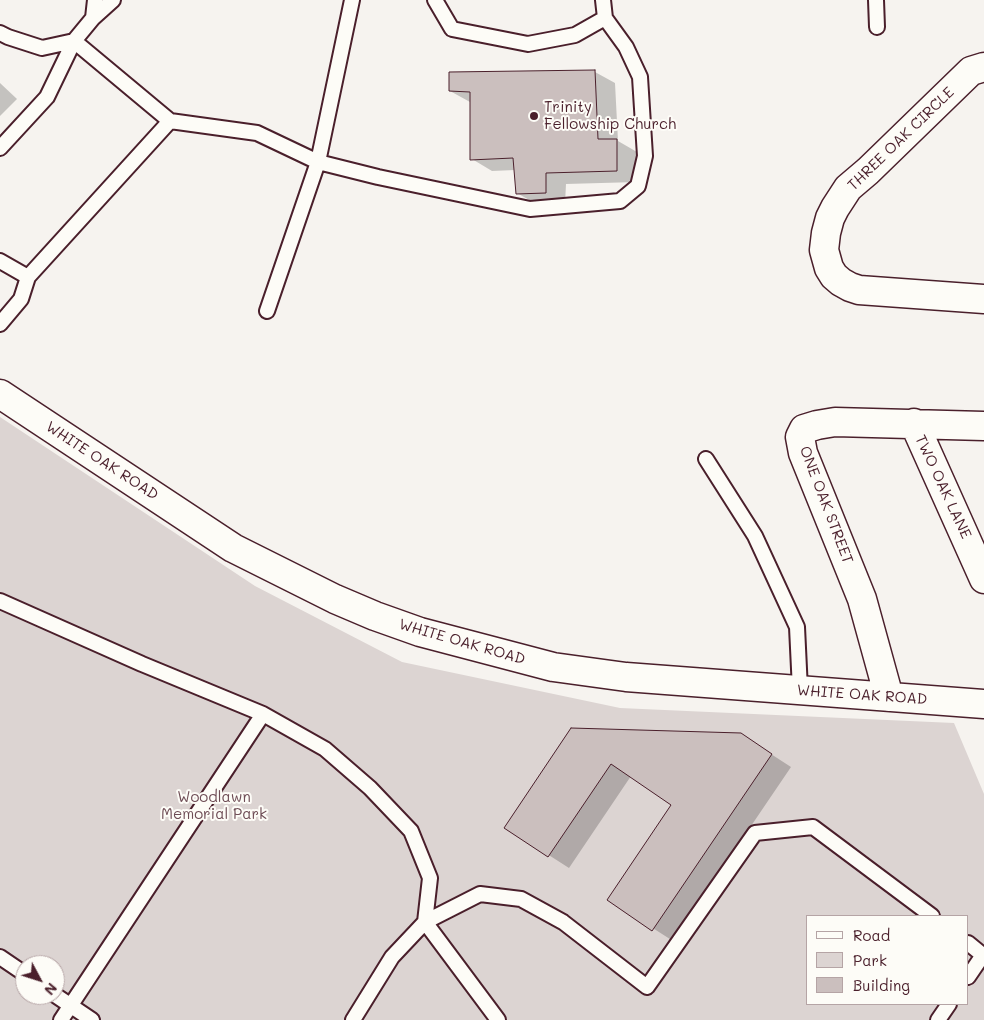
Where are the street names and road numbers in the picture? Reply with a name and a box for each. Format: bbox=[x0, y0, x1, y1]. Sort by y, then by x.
street label: THREE OAK CIRCLE bbox=[844, 84, 958, 194]
street label: WHITE OAK ROAD bbox=[42, 418, 162, 504]
street label: TWO OAK LANE bbox=[911, 432, 975, 542]
street label: ONE OAK STREET bbox=[795, 444, 857, 566]
street label: WHITE OAK ROAD bbox=[397, 615, 527, 669]
street label: WHITE OAK ROAD bbox=[796, 681, 928, 709]

